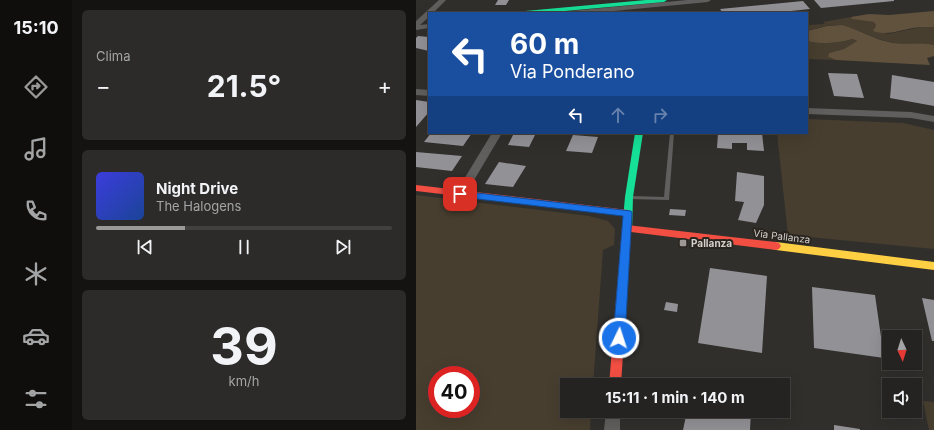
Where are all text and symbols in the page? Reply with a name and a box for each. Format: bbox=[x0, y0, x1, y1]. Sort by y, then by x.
text: 15:10 bbox=[13, 17, 59, 38]
text: 60 m bbox=[510, 27, 579, 61]
icon: left bbox=[444, 28, 496, 80]
text: Clima bbox=[96, 48, 130, 64]
text: Via Ponderano bbox=[510, 61, 635, 82]
text: 21.5° bbox=[207, 68, 281, 104]
icon: directions bbox=[22, 73, 50, 101]
text: − bbox=[96, 73, 111, 99]
text: + bbox=[377, 73, 392, 99]
icon: left bbox=[565, 104, 587, 126]
icon: ahead bbox=[607, 104, 629, 126]
icon: right bbox=[649, 104, 671, 126]
icon: music bbox=[22, 135, 50, 163]
pin bbox=[443, 177, 477, 211]
text: Night Drive bbox=[156, 179, 238, 198]
icon: arrive bbox=[449, 183, 471, 205]
icon: phone bbox=[22, 197, 50, 225]
text: The Halogens bbox=[156, 198, 241, 214]
street label: Via Pallanza bbox=[753, 227, 811, 245]
icon: previous bbox=[134, 236, 156, 258]
icon: pause bbox=[233, 236, 255, 258]
icon: next bbox=[332, 236, 354, 258]
place label: Pallanza bbox=[691, 237, 732, 249]
marker: Pallanza bbox=[678, 238, 688, 248]
icon: climate bbox=[22, 260, 50, 288]
text: 39 bbox=[210, 315, 278, 378]
position arrow bbox=[598, 317, 640, 359]
icon: car bbox=[22, 322, 50, 350]
north arrow bbox=[882, 330, 922, 370]
map controls bbox=[882, 330, 922, 418]
speed limit sign: 40 bbox=[428, 366, 480, 418]
text: km/h bbox=[229, 373, 259, 389]
button: sound bbox=[882, 378, 922, 418]
icon: filters bbox=[22, 385, 50, 413]
text: 15:11 · 1 min · 140 m bbox=[605, 388, 745, 407]

